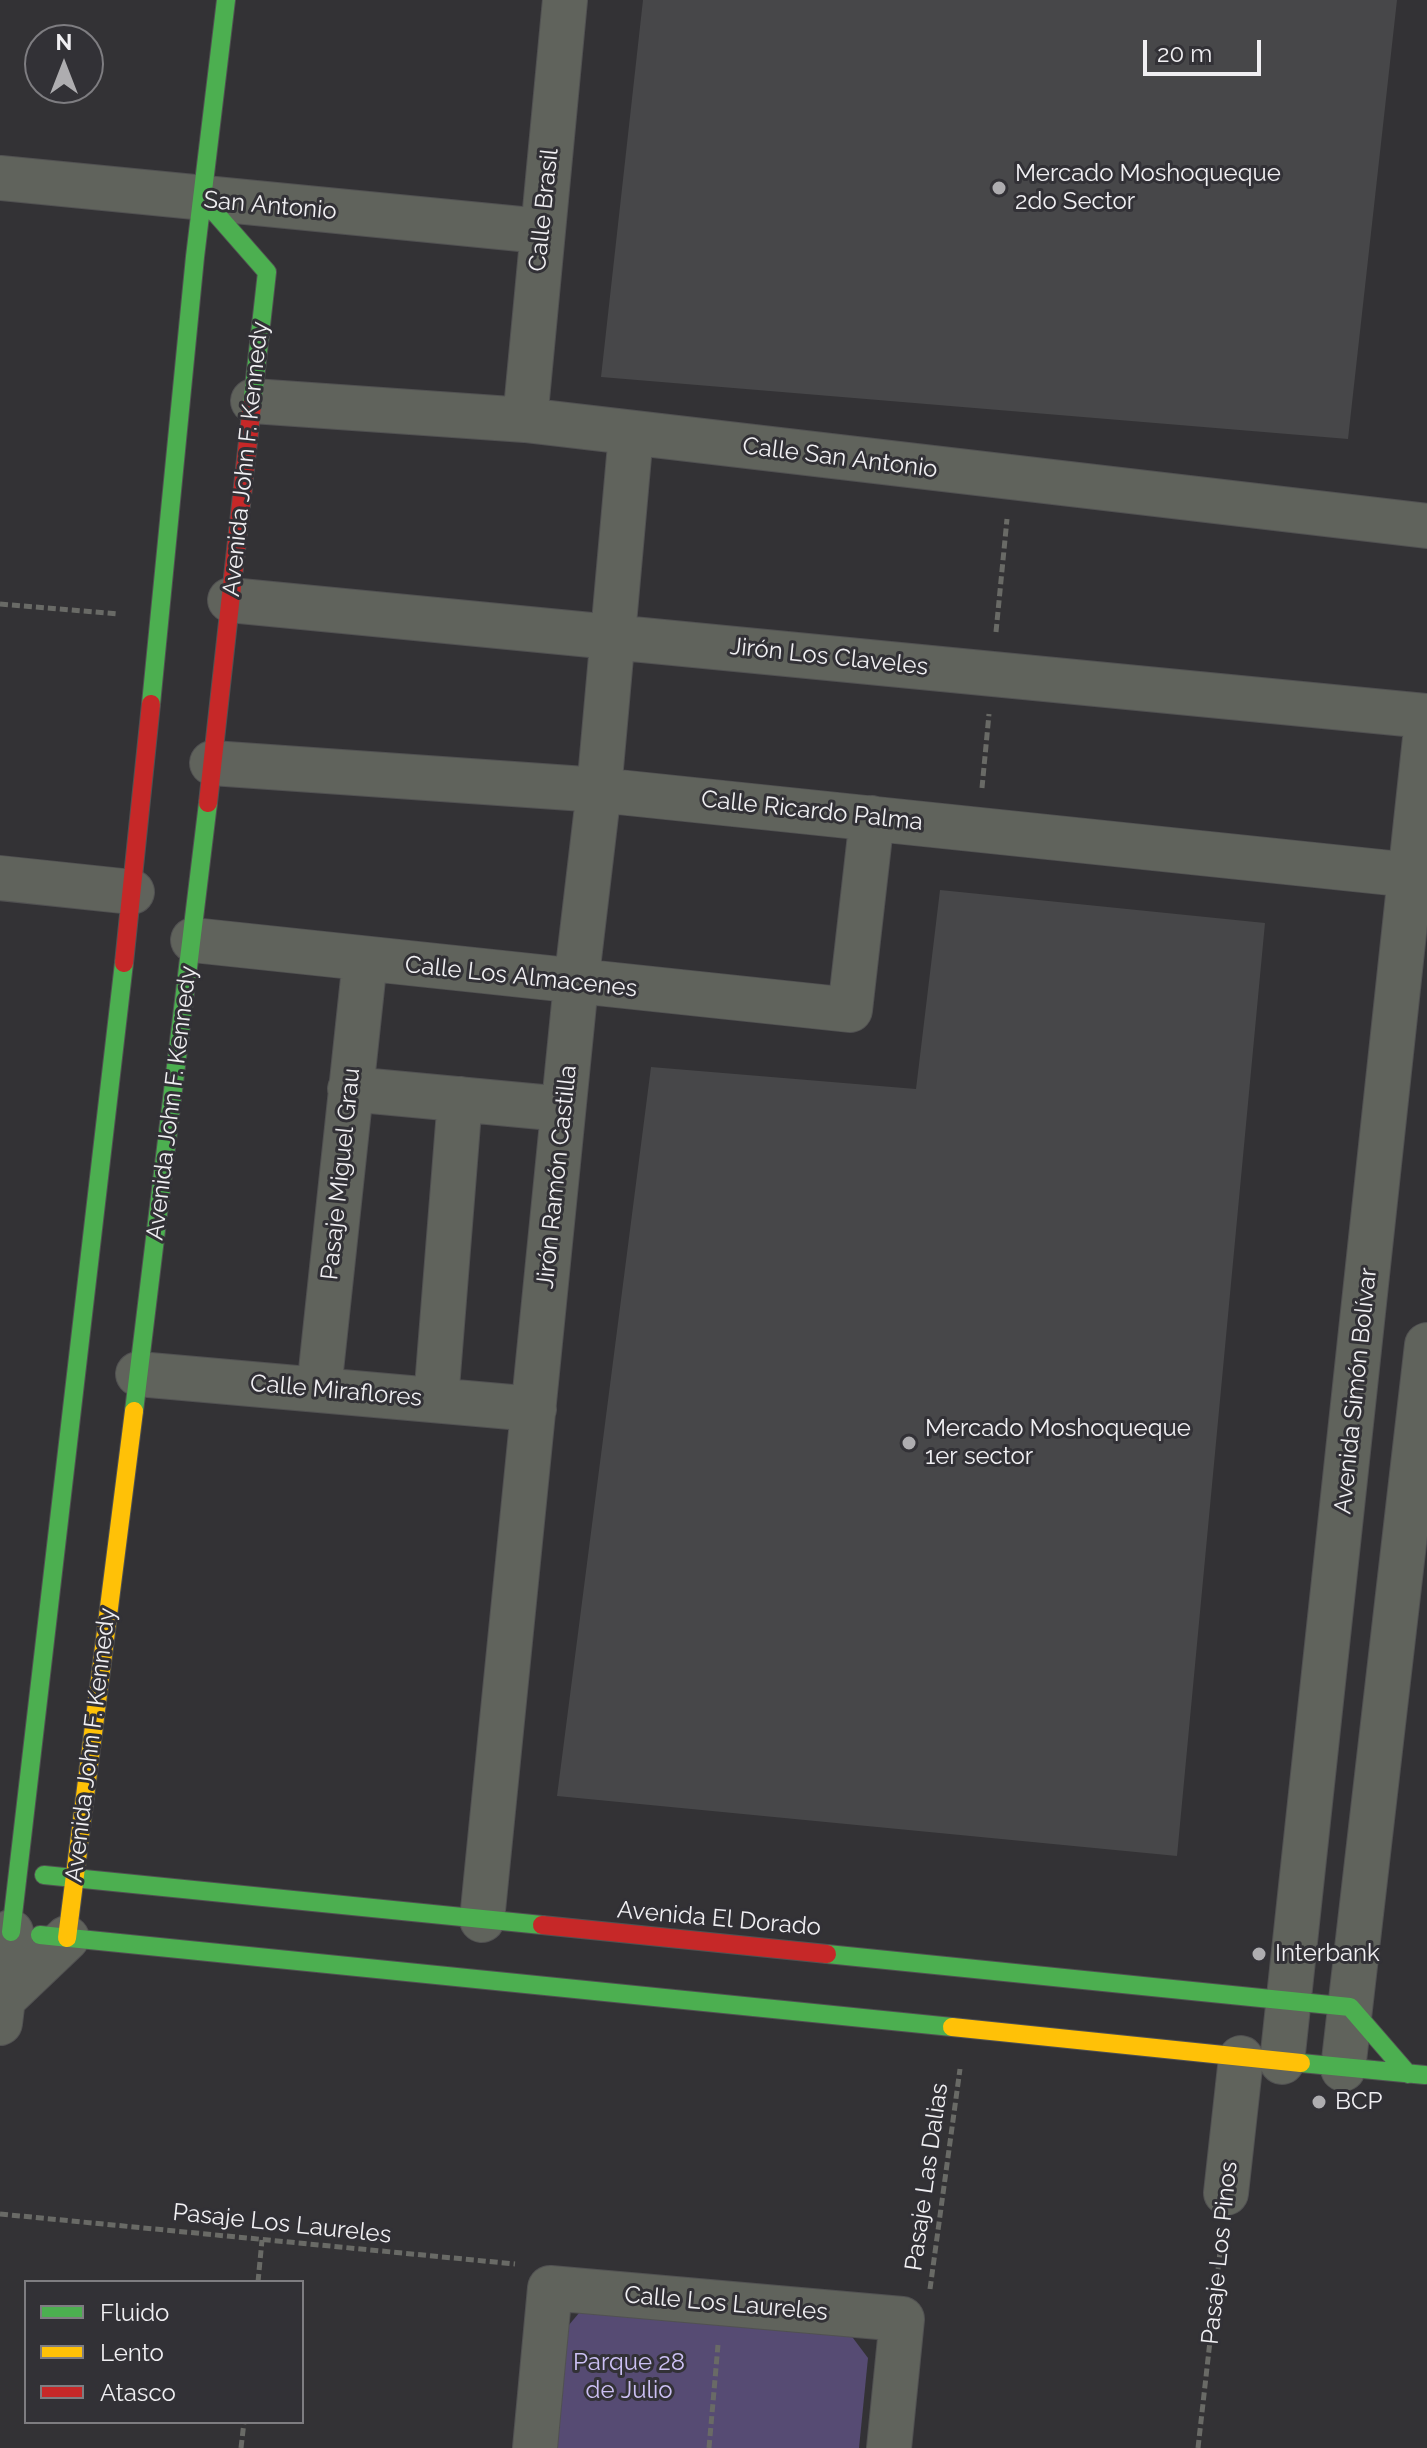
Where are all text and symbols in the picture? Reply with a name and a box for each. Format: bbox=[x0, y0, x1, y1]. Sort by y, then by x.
north arrow bbox=[24, 24, 104, 104]
scale bar bbox=[1147, 24, 1265, 74]
text: N bbox=[56, 29, 72, 55]
text: 20 m bbox=[1157, 39, 1212, 68]
street label: Calle Brasil bbox=[523, 147, 565, 273]
place label: Mercado Moshoqueque 2do Sector bbox=[1015, 160, 1281, 216]
marker: Mercado Moshoqueque 2do Sector bbox=[990, 179, 1008, 197]
street label: San Antonio bbox=[202, 186, 338, 226]
street label: Avenida John F. Kennedy bbox=[217, 320, 275, 598]
street label: Calle San Antonio bbox=[741, 432, 939, 484]
street label: Jirón Los Claveles bbox=[728, 632, 930, 682]
street label: Calle Ricardo Palma bbox=[700, 785, 924, 837]
street label: Calle Los Almacenes bbox=[404, 950, 638, 1004]
street label: Avenida John F. Kennedy bbox=[141, 964, 203, 1242]
street label: Jirón Ramón Castilla bbox=[531, 1064, 583, 1290]
street label: Pasaje Miguel Grau bbox=[316, 1067, 366, 1281]
street label: Avenida Simón Bolívar bbox=[1329, 1266, 1383, 1516]
street label: Calle Miraflores bbox=[249, 1369, 423, 1413]
place label: Mercado Moshoqueque 1er sector bbox=[925, 1415, 1191, 1471]
marker: Mercado Moshoqueque 1er sector bbox=[900, 1434, 918, 1452]
street label: Avenida John F. Kennedy bbox=[60, 1606, 122, 1884]
street label: Avenida El Dorado bbox=[616, 1896, 822, 1942]
place label: Interbank bbox=[1275, 1940, 1380, 1968]
marker: Interbank bbox=[1250, 1945, 1268, 1963]
street label: Pasaje Las Dalias bbox=[900, 2081, 954, 2273]
place label: BCP bbox=[1335, 2088, 1382, 2116]
marker: BCP bbox=[1310, 2093, 1328, 2111]
street label: Pasaje Los Pinos bbox=[1196, 2160, 1244, 2346]
street label: Pasaje Los Laureles bbox=[171, 2198, 393, 2250]
legend bbox=[24, 2280, 304, 2424]
street label: Calle Los Laureles bbox=[623, 2281, 829, 2327]
text: Fluido bbox=[100, 2298, 169, 2327]
text: Lento bbox=[100, 2338, 164, 2367]
park label: Parque 28 de Julio bbox=[573, 2349, 685, 2405]
text: Atasco bbox=[100, 2378, 176, 2407]

